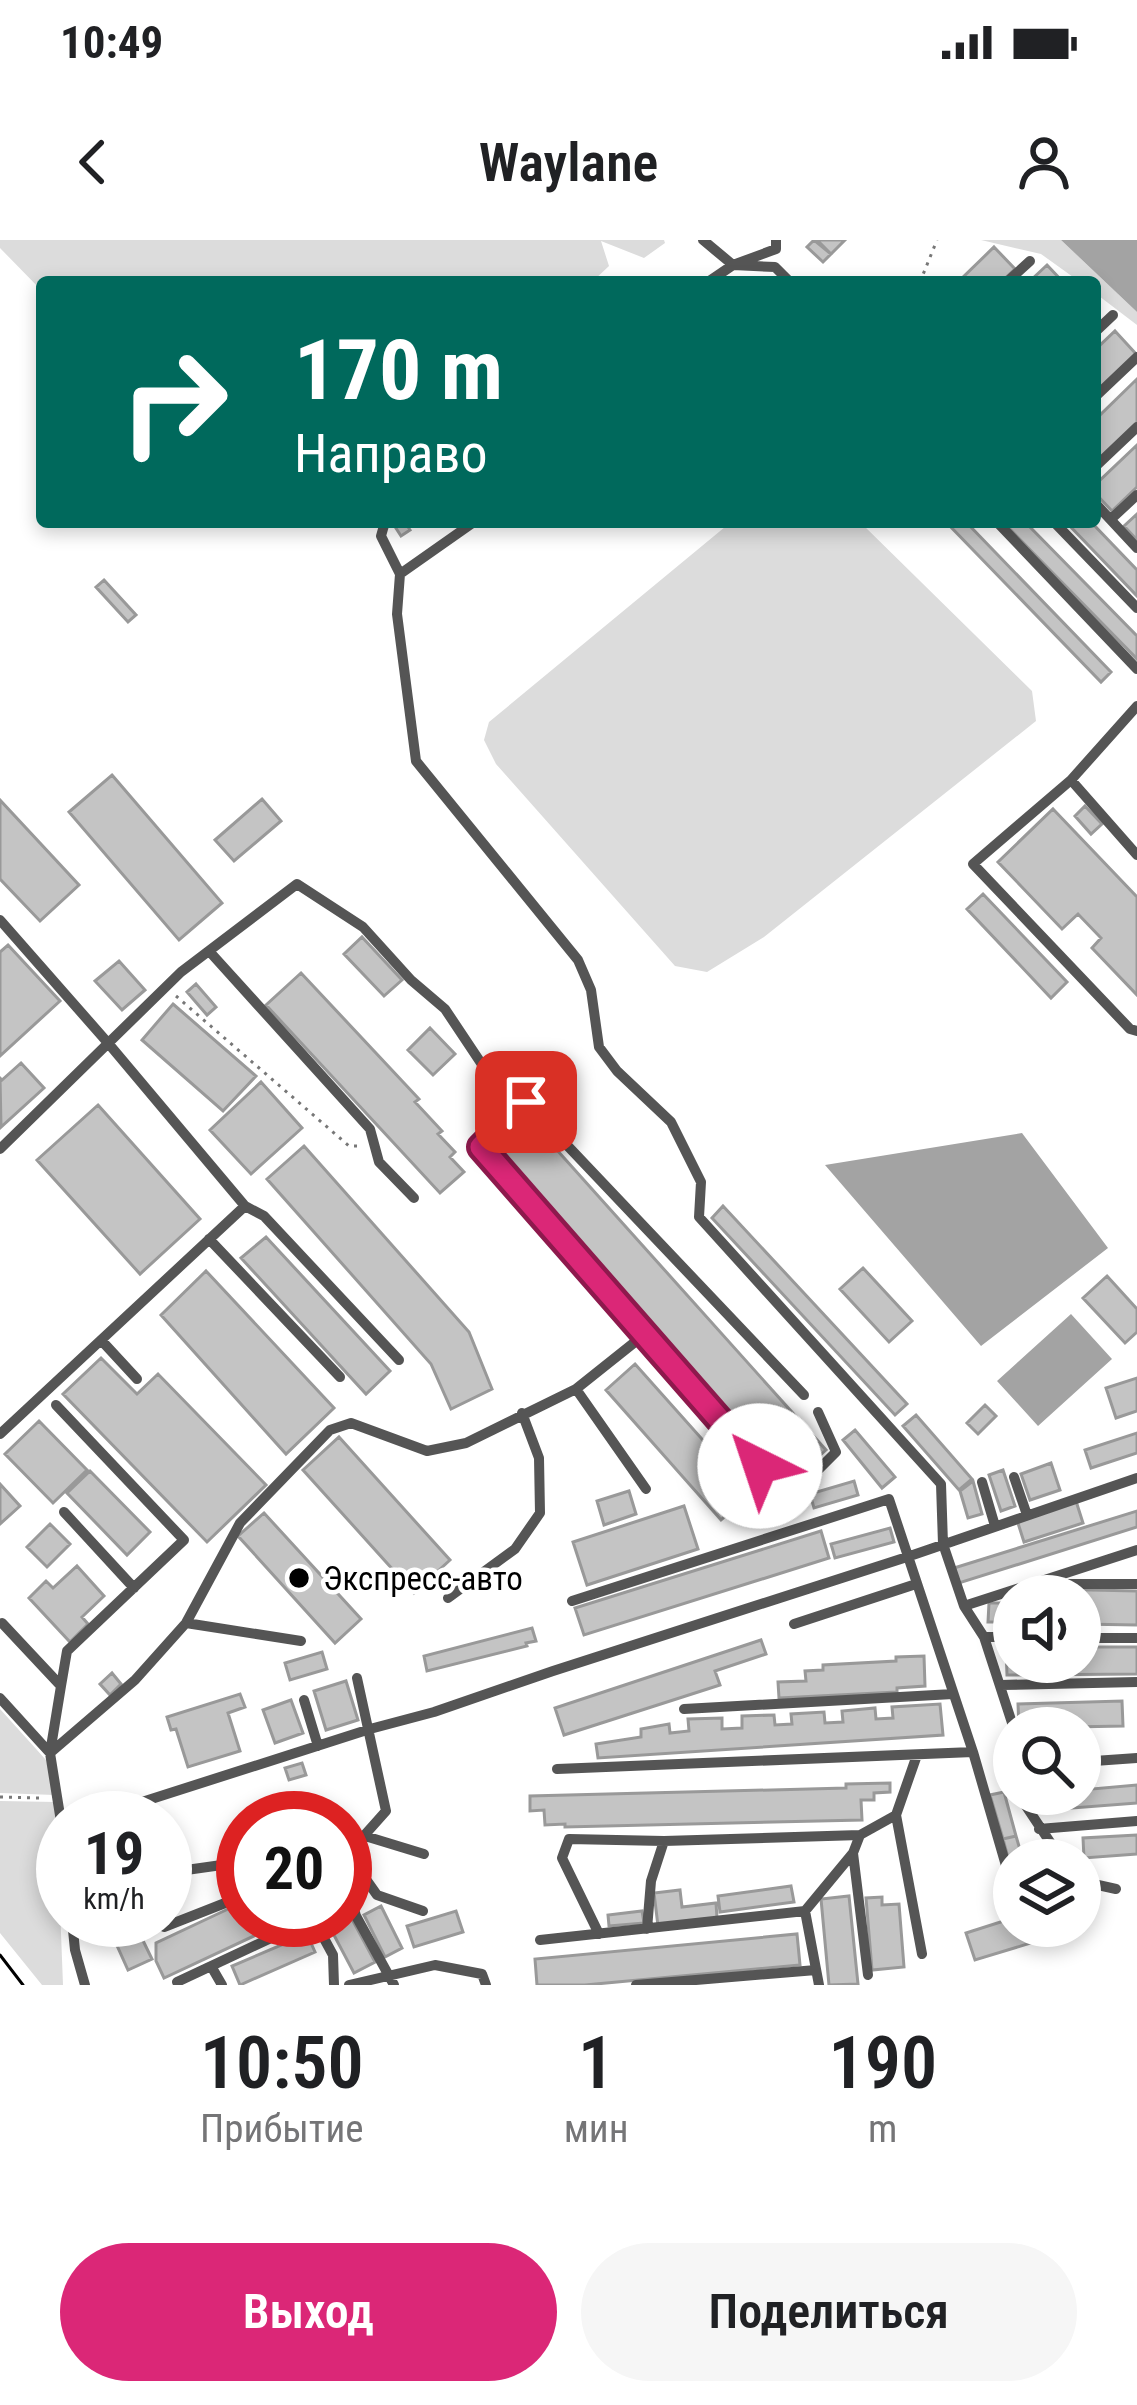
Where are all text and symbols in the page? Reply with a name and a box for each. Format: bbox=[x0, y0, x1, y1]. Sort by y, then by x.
text: 10:49 bbox=[60, 16, 163, 69]
icon: back bbox=[60, 129, 126, 195]
icon: person bbox=[1011, 129, 1077, 195]
text: Waylane bbox=[479, 131, 658, 194]
text: 170 m bbox=[294, 321, 503, 420]
icon: right bbox=[96, 324, 252, 480]
text: Направо bbox=[294, 422, 488, 485]
pin bbox=[475, 1051, 577, 1153]
icon: arrive bbox=[493, 1069, 559, 1135]
position arrow bbox=[697, 1403, 823, 1529]
place label: Экспресс-авто bbox=[323, 1559, 523, 1598]
marker: Экспресс-авто bbox=[286, 1565, 312, 1591]
map controls bbox=[993, 1575, 1101, 1947]
button: sound bbox=[993, 1575, 1101, 1683]
button: search bbox=[993, 1707, 1101, 1815]
speed limit sign: 20 bbox=[216, 1791, 372, 1947]
text: 19 bbox=[84, 1818, 144, 1889]
button: layers bbox=[993, 1839, 1101, 1947]
text: km/h bbox=[83, 1881, 145, 1916]
text: 10:50 bbox=[200, 2021, 364, 2106]
text: 1 bbox=[578, 2021, 614, 2106]
text: 190 bbox=[828, 2021, 937, 2106]
text: Прибытие bbox=[200, 2106, 364, 2152]
text: мин bbox=[564, 2106, 629, 2152]
text: m bbox=[868, 2106, 897, 2152]
button: Выход bbox=[60, 2243, 557, 2381]
button: Поделиться bbox=[581, 2243, 1077, 2381]

